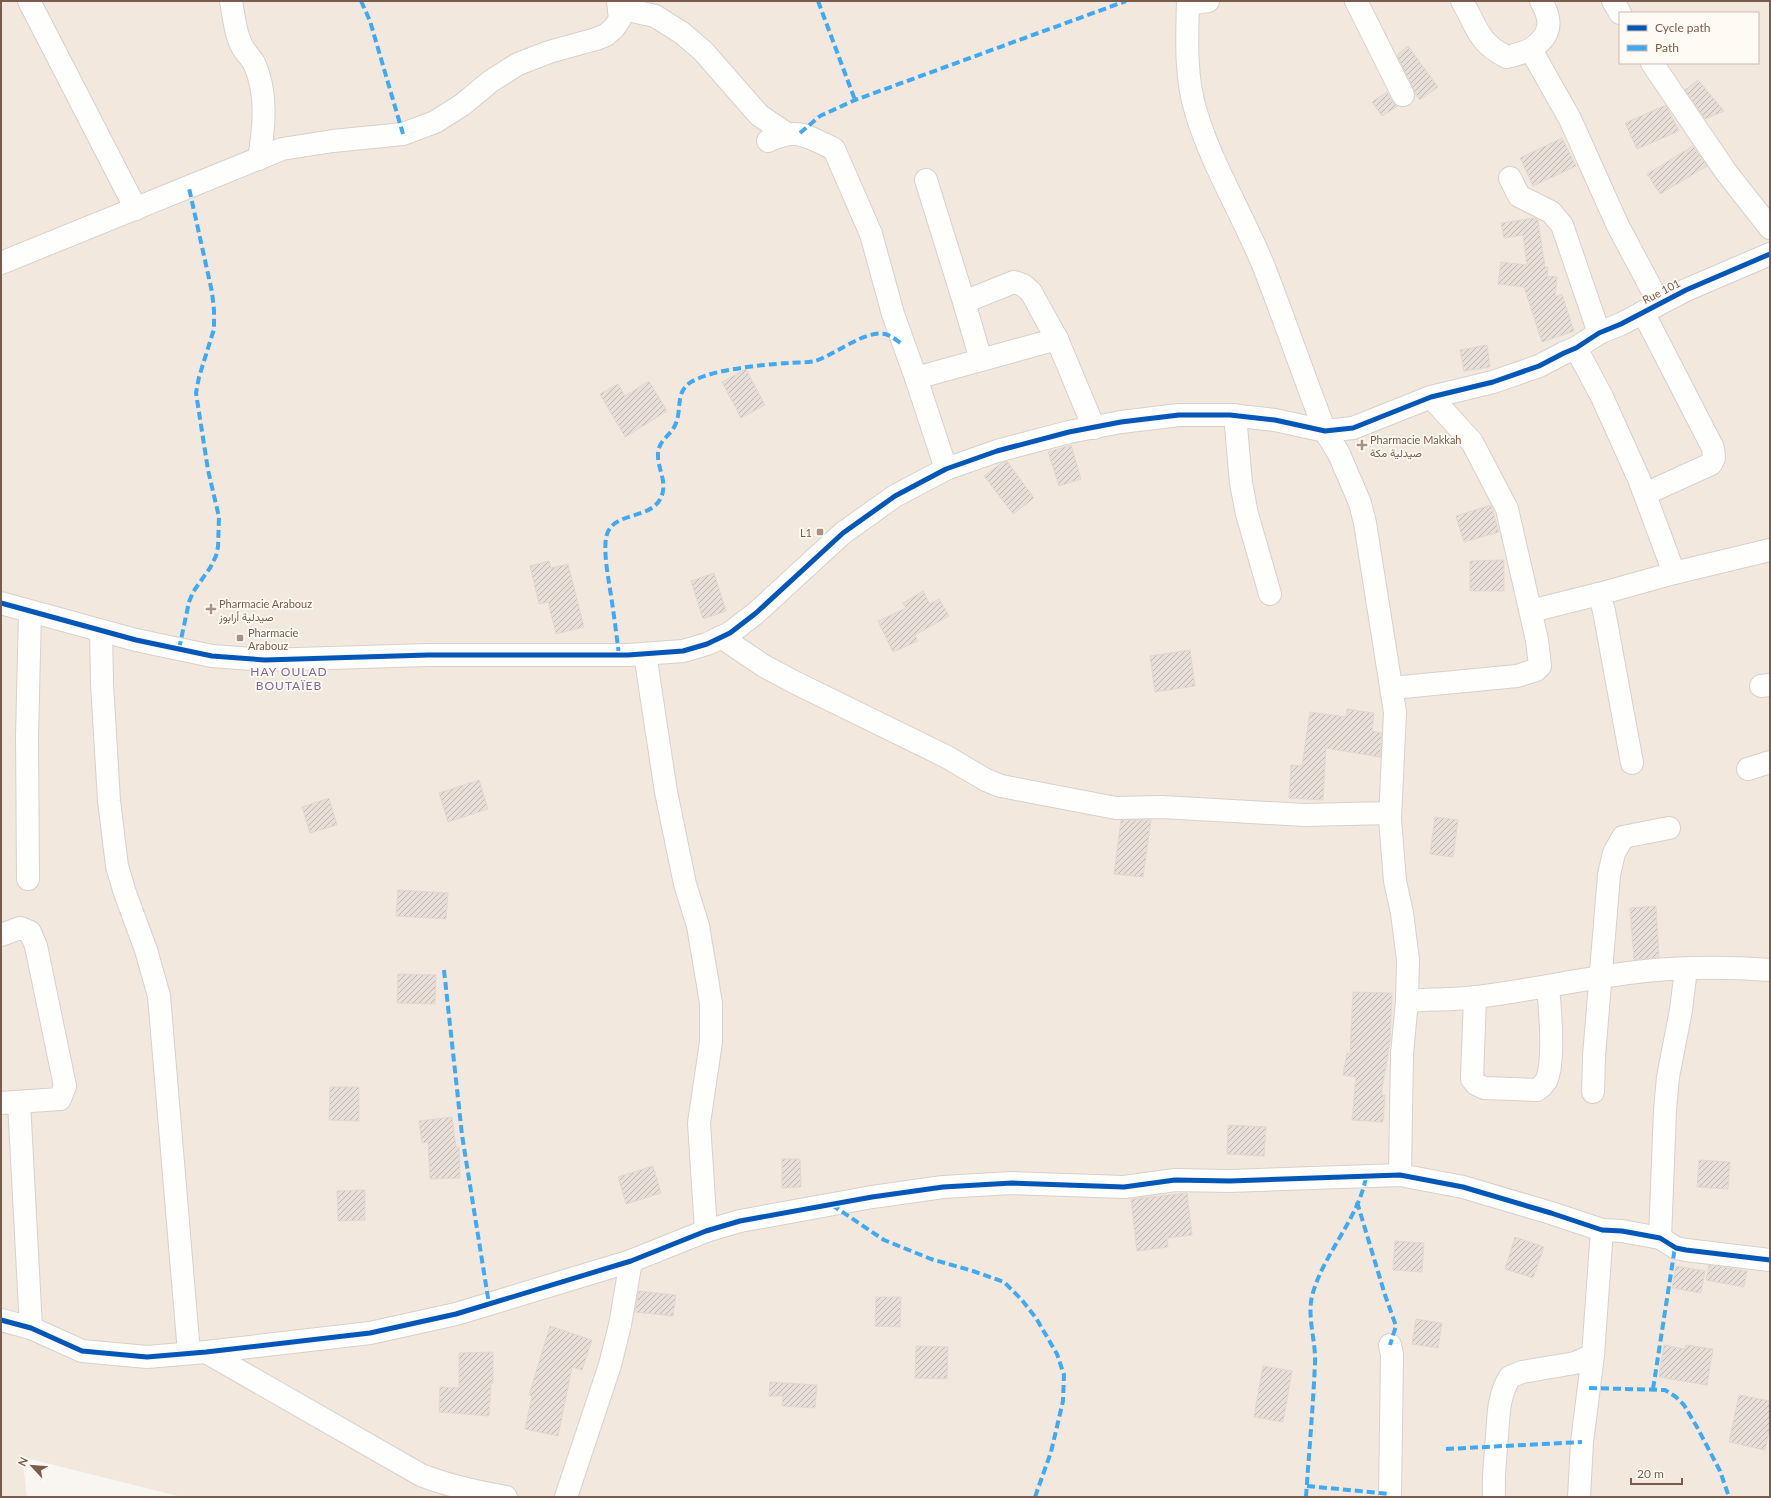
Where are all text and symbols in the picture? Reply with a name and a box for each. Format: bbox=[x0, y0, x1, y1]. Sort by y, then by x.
legend bbox=[1619, 12, 1759, 64]
text: Cycle path bbox=[1655, 20, 1710, 35]
text: Path bbox=[1655, 40, 1679, 55]
street label: Rue 101 bbox=[1640, 276, 1682, 306]
place label: Pharmacie Makkah صيدلية مكة bbox=[1370, 433, 1462, 460]
marker: Pharmacie Makkah صيدلية مكة bbox=[1357, 440, 1367, 450]
place label: L1 bbox=[800, 526, 812, 539]
marker: L1 bbox=[815, 527, 825, 537]
place label: Pharmacie Arabouz صيدلية أرابوز bbox=[218, 597, 312, 624]
marker: Pharmacie Arabouz صيدلية أرابوز bbox=[206, 604, 216, 614]
place label: Pharmacie Arabouz bbox=[248, 626, 299, 652]
marker: Pharmacie Arabouz bbox=[235, 633, 245, 643]
district label: HAY OULAD BOUTAÏEB bbox=[250, 664, 328, 693]
north arrow bbox=[12, 1446, 52, 1486]
text: N bbox=[15, 1455, 30, 1468]
scale bar bbox=[1631, 1460, 1682, 1486]
text: 20 m bbox=[1637, 1466, 1664, 1481]

